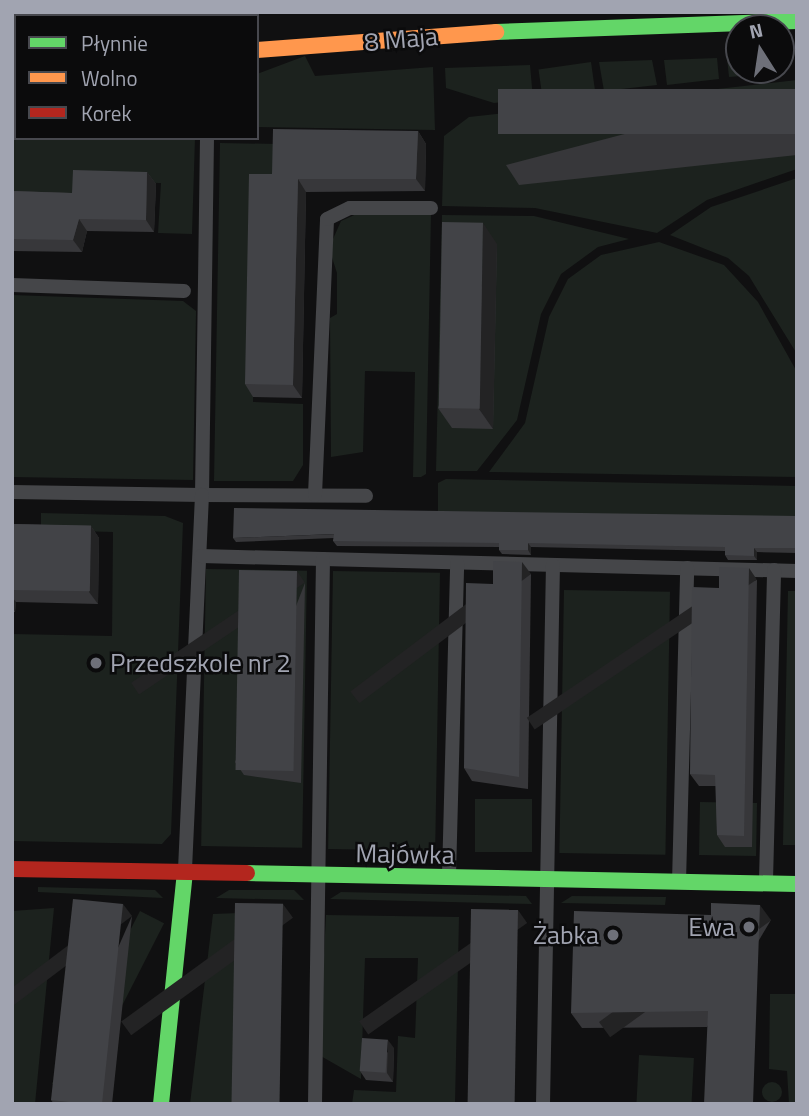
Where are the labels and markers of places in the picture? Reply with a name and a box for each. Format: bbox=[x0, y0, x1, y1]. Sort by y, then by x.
place label: Przedszkole nr 2 bbox=[110, 647, 291, 679]
marker: Przedszkole nr 2 bbox=[88, 655, 104, 671]
place label: Ewa bbox=[688, 911, 735, 943]
place label: Żabka bbox=[533, 919, 599, 951]
marker: Ewa bbox=[741, 919, 757, 935]
marker: Żabka bbox=[605, 927, 621, 943]

